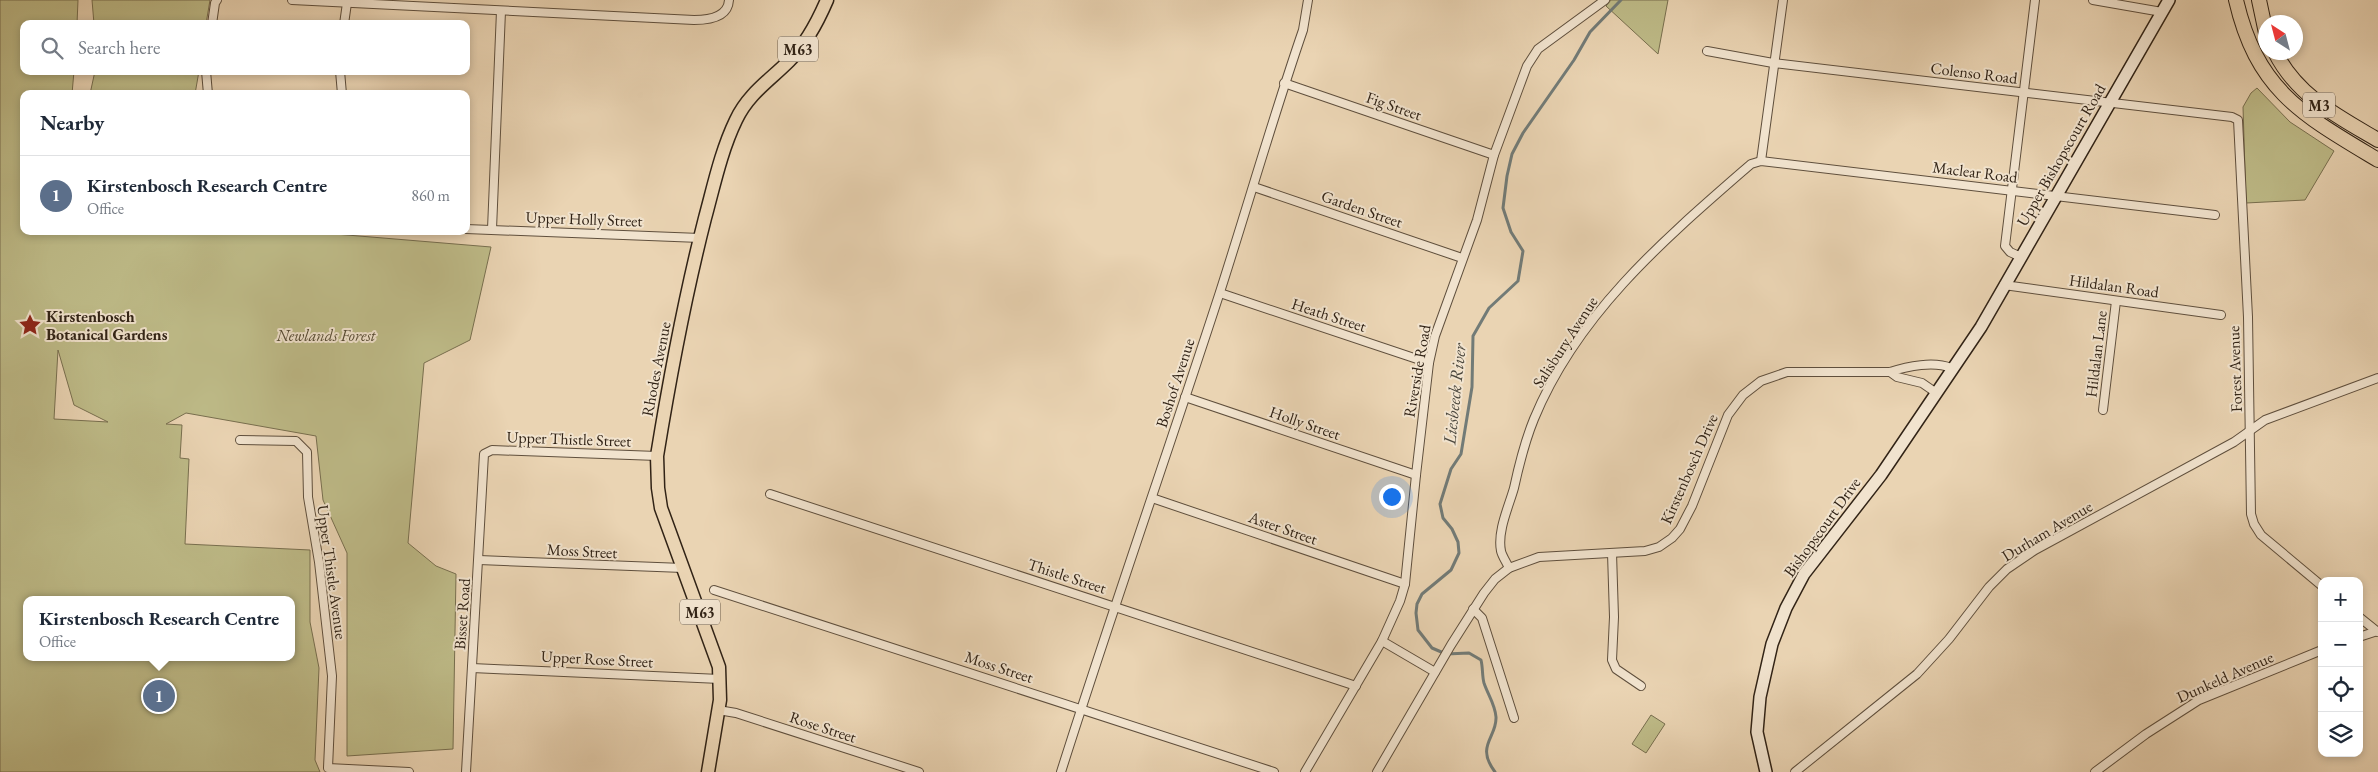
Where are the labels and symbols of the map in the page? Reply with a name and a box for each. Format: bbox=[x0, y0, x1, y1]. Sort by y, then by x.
north arrow bbox=[2258, 15, 2303, 60]
road number: M63 bbox=[778, 36, 818, 62]
street label: Colenso Road bbox=[1929, 57, 2020, 89]
street label: Upper Bishopscourt Road bbox=[2012, 79, 2111, 230]
street label: Fig Street bbox=[1363, 87, 1425, 125]
road number: M3 bbox=[2303, 92, 2335, 118]
street label: Maclear Road bbox=[1931, 156, 2020, 188]
street label: Garden Street bbox=[1319, 185, 1405, 233]
street label: Upper Holly Street bbox=[525, 206, 643, 232]
street label: Hildalan Road bbox=[2068, 269, 2161, 303]
street label: Salisbury Avenue bbox=[1528, 292, 1602, 392]
street label: Heath Street bbox=[1289, 293, 1369, 337]
place label: Kirstenbosch Botanical Gardens bbox=[46, 306, 168, 345]
street label: Hildalan Lane bbox=[2080, 309, 2112, 399]
place icon: Kirstenbosch Botanical Gardens bbox=[17, 312, 43, 338]
street label: Rhodes Avenue bbox=[637, 320, 675, 418]
street label: Riverside Road bbox=[1399, 322, 1436, 419]
park label: Newlands Forest bbox=[275, 325, 377, 346]
street label: Forest Avenue bbox=[2223, 325, 2247, 413]
street label: Boshof Avenue bbox=[1151, 336, 1199, 430]
water label: Liesbeeck River bbox=[1437, 341, 1471, 447]
street label: Holly Street bbox=[1267, 401, 1343, 445]
street label: Kirstenbosch Drive bbox=[1655, 411, 1723, 527]
street label: Upper Thistle Street bbox=[506, 426, 632, 452]
street label: Bishopscourt Drive bbox=[1779, 473, 1865, 581]
your location bbox=[1379, 484, 1405, 510]
street label: Durham Avenue bbox=[1998, 496, 2096, 566]
street label: Upper Thistle Avenue bbox=[312, 503, 352, 641]
street label: Aster Street bbox=[1245, 506, 1320, 550]
street label: Moss Street bbox=[546, 539, 618, 563]
street label: Thistle Street bbox=[1025, 553, 1109, 599]
street label: Bisset Road bbox=[449, 577, 475, 650]
road number: M63 bbox=[680, 600, 720, 624]
street label: Upper Rose Street bbox=[540, 646, 654, 672]
street label: Moss Street bbox=[962, 646, 1036, 688]
street label: Dunkeld Avenue bbox=[2173, 646, 2277, 708]
pin: 1 bbox=[143, 677, 175, 715]
street label: Rose Street bbox=[787, 706, 859, 748]

